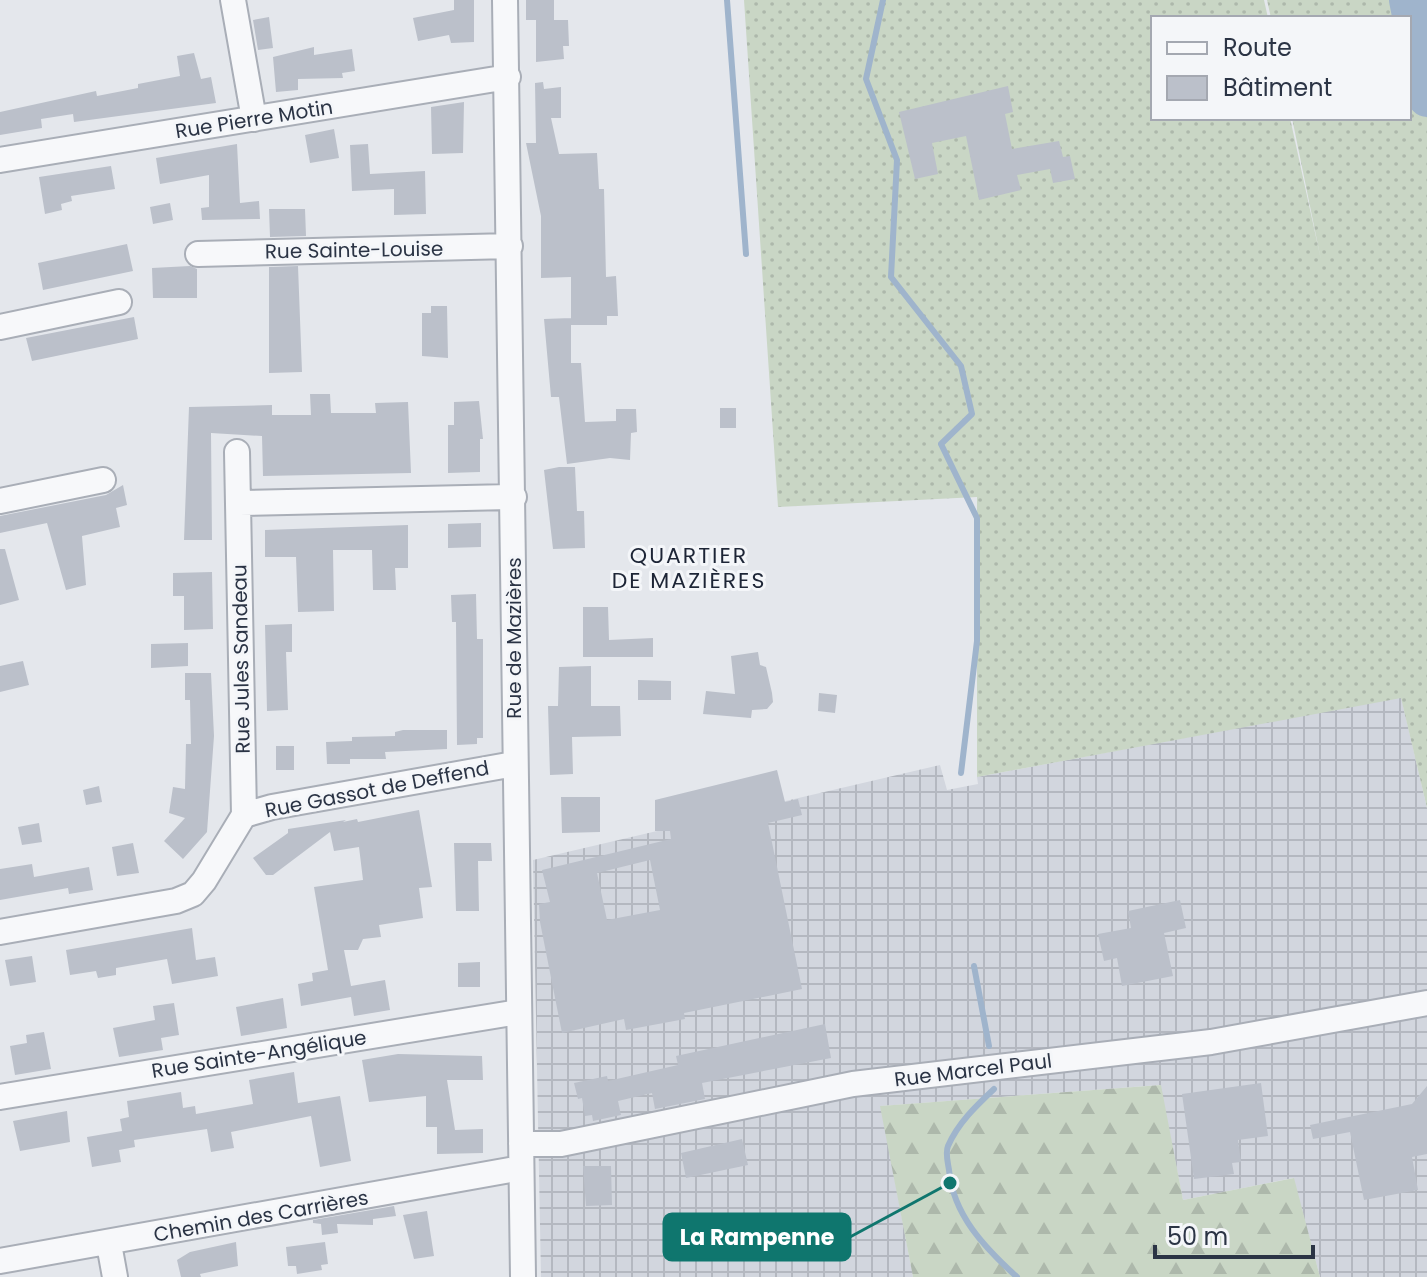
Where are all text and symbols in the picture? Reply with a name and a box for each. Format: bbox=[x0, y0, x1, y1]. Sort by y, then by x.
legend bbox=[1151, 16, 1411, 120]
text: Route bbox=[1223, 31, 1292, 64]
text: Bâtiment bbox=[1223, 71, 1332, 104]
street label: Rue Pierre Motin bbox=[173, 93, 335, 145]
street label: Rue Sainte-Louise bbox=[265, 234, 443, 266]
district label: QUARTIER DE MAZIÈRES bbox=[612, 540, 766, 596]
street label: Rue de Mazières bbox=[500, 557, 528, 719]
street label: Rue Jules Sandeau bbox=[225, 564, 257, 754]
street label: Rue Gassot de Deffend bbox=[263, 754, 491, 824]
street label: Rue Sainte-Angélique bbox=[150, 1023, 368, 1085]
street label: Rue Marcel Paul bbox=[893, 1046, 1053, 1094]
street label: Chemin des Carrières bbox=[151, 1183, 371, 1249]
scale bar bbox=[1155, 1209, 1313, 1259]
callout: La Rampenne bbox=[664, 1214, 850, 1260]
text: 50 m bbox=[1167, 1220, 1228, 1253]
text: La Rampenne bbox=[680, 1222, 834, 1253]

